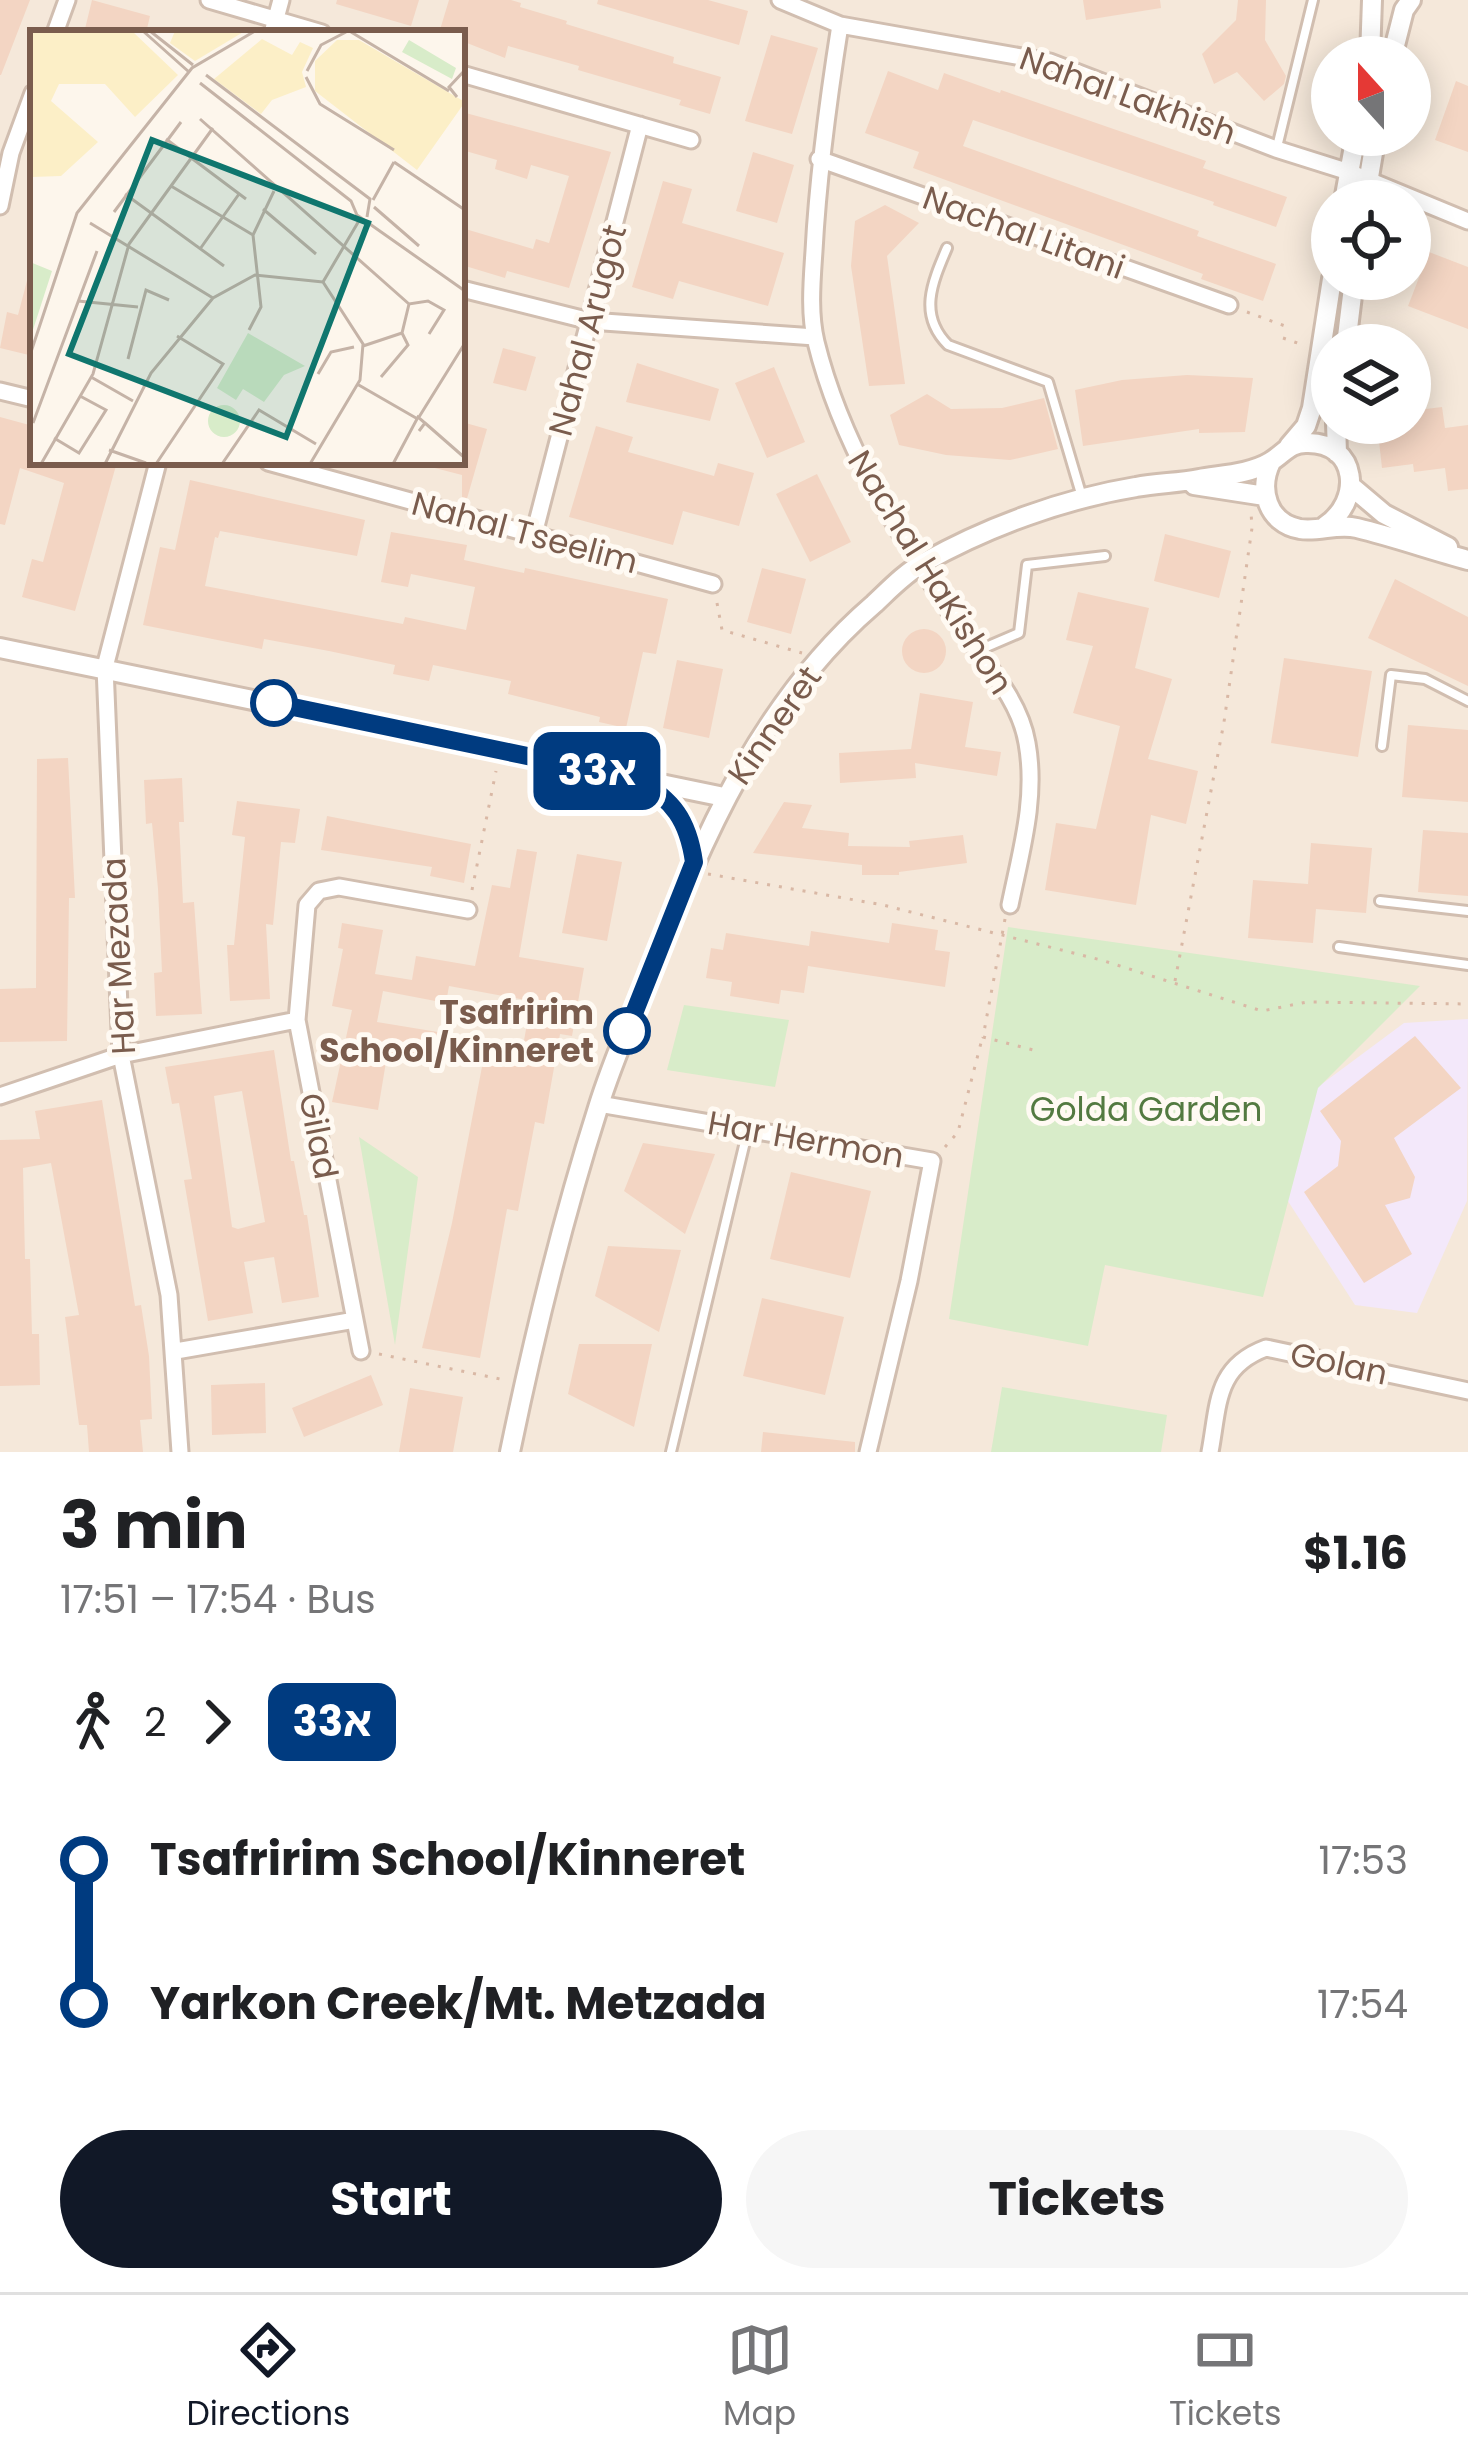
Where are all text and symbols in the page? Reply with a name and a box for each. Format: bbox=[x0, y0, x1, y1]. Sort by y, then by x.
inset map bbox=[30, 30, 465, 465]
street label: Nahal Lakhish bbox=[1013, 35, 1243, 156]
north arrow bbox=[1311, 36, 1431, 156]
map controls bbox=[1311, 36, 1431, 444]
street label: Nachal Litani bbox=[916, 174, 1131, 291]
button: locate bbox=[1311, 180, 1431, 300]
street label: Nahal Arugot bbox=[537, 219, 638, 441]
button: layers bbox=[1311, 324, 1431, 444]
street label: Nachal HaKishon bbox=[837, 441, 1025, 703]
street label: Nahal Tseelim bbox=[407, 480, 643, 585]
street label: Kinneret bbox=[716, 656, 832, 794]
unlabelled marker bbox=[252, 681, 296, 725]
line badge: 33א bbox=[528, 732, 666, 810]
text: 33א bbox=[557, 741, 637, 800]
street label: Har Mezada bbox=[90, 856, 147, 1056]
place label: Tsafririm School/Kinneret bbox=[319, 989, 594, 1074]
marker: Tsafririm School/Kinneret bbox=[605, 1009, 649, 1053]
park label: Golda Garden bbox=[1030, 1086, 1262, 1133]
street label: Gilad bbox=[287, 1089, 350, 1183]
street label: Har Hermon bbox=[704, 1099, 908, 1180]
street label: Golan bbox=[1286, 1330, 1392, 1397]
text: 3 min bbox=[60, 1479, 248, 1571]
text: $1.16 bbox=[1303, 1522, 1408, 1585]
text: 17:51 – 17:54 · Bus bbox=[60, 1572, 376, 1627]
icon: walk bbox=[60, 1689, 126, 1755]
icon: forward bbox=[184, 1689, 250, 1755]
text: 33א bbox=[292, 1692, 372, 1751]
text: 2 bbox=[144, 1695, 166, 1750]
text: Tsafririm School/Kinneret bbox=[150, 1828, 745, 1891]
text: 17:53 bbox=[1318, 1833, 1408, 1888]
text: Yarkon Creek/Mt. Metzada bbox=[150, 1972, 767, 2035]
text: 17:54 bbox=[1317, 1977, 1408, 2032]
button: Start bbox=[60, 2130, 722, 2268]
button: Tickets bbox=[746, 2130, 1408, 2268]
tab: Directions bbox=[186, 2317, 350, 2439]
tab: Map bbox=[723, 2317, 796, 2439]
tab: Tickets bbox=[1169, 2317, 1282, 2439]

